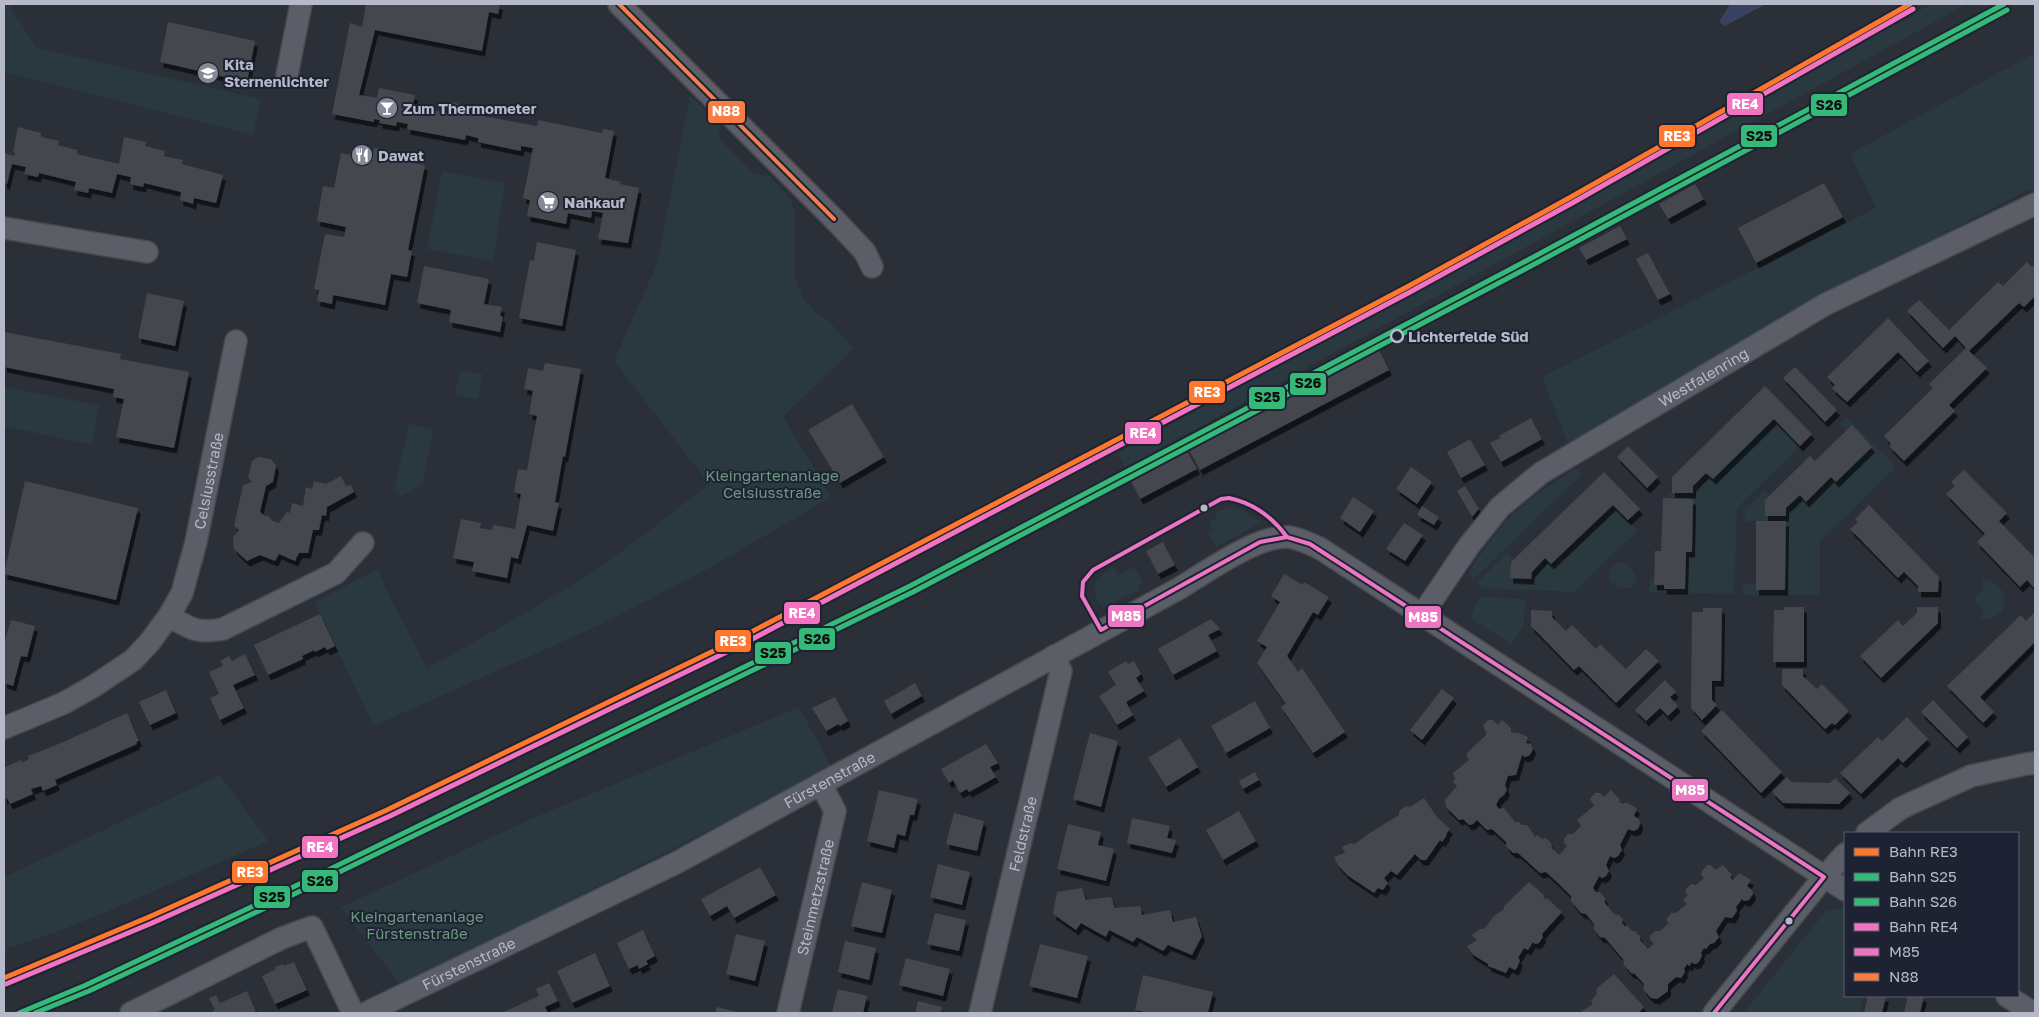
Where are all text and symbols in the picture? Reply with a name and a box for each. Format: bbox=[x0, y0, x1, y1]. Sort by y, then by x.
place label: Kita Sternenlichter bbox=[224, 55, 329, 90]
school or university icon: Kita Sternenlichter bbox=[196, 61, 220, 85]
line badge: RE4 bbox=[1726, 92, 1764, 116]
line badge: S26 bbox=[1810, 93, 1848, 117]
text: RE4 bbox=[1731, 95, 1759, 112]
bar icon: Zum Thermometer bbox=[375, 96, 399, 120]
text: S26 bbox=[1816, 96, 1843, 113]
place label: Zum Thermometer bbox=[403, 99, 537, 117]
line badge: N88 bbox=[707, 100, 746, 124]
text: N88 bbox=[712, 102, 740, 119]
line badge: RE3 bbox=[1658, 124, 1696, 148]
line badge: S25 bbox=[1740, 124, 1778, 148]
text: RE3 bbox=[1663, 127, 1691, 144]
text: S25 bbox=[1746, 127, 1773, 144]
restaurant icon: Dawat bbox=[350, 143, 374, 167]
place label: Dawat bbox=[378, 146, 424, 164]
supermarket icon: Nahkauf bbox=[536, 190, 560, 214]
place label: Nahkauf bbox=[564, 193, 625, 211]
place label: Lichterfelde Süd bbox=[1408, 327, 1529, 345]
marker: Lichterfelde Süd bbox=[1390, 329, 1404, 343]
street label: Westfalenring bbox=[1655, 343, 1751, 410]
line badge: S26 bbox=[1289, 372, 1327, 396]
text: S26 bbox=[1295, 374, 1322, 391]
line badge: RE3 bbox=[1188, 380, 1226, 404]
text: RE3 bbox=[1193, 383, 1221, 400]
line badge: S25 bbox=[1248, 386, 1286, 410]
text: S25 bbox=[1254, 388, 1281, 405]
line badge: RE4 bbox=[1124, 421, 1162, 445]
text: RE4 bbox=[1129, 424, 1157, 441]
street label: Celsiusstraße bbox=[190, 431, 227, 531]
park label: Kleingartenanlage Celsiusstraße bbox=[705, 466, 839, 501]
unlabelled marker bbox=[1199, 503, 1209, 513]
line badge: RE4 bbox=[783, 601, 821, 625]
text: RE4 bbox=[788, 604, 816, 621]
line badge: M85 bbox=[1107, 604, 1145, 628]
line badge: M85 bbox=[1404, 605, 1442, 629]
text: M85 bbox=[1111, 607, 1141, 624]
text: M85 bbox=[1408, 608, 1438, 625]
line badge: S26 bbox=[798, 627, 836, 651]
line badge: RE3 bbox=[714, 629, 752, 653]
text: S26 bbox=[804, 630, 831, 647]
text: RE3 bbox=[719, 632, 747, 649]
line badge: S25 bbox=[754, 641, 792, 665]
text: S25 bbox=[760, 644, 787, 661]
street label: Fürstenstraße bbox=[780, 747, 878, 812]
line badge: M85 bbox=[1671, 778, 1709, 802]
text: M85 bbox=[1675, 781, 1705, 798]
street label: Feldstraße bbox=[1005, 794, 1040, 873]
legend bbox=[1844, 832, 2019, 997]
line badge: RE4 bbox=[301, 835, 339, 859]
street label: Steinmetzstraße bbox=[793, 837, 837, 957]
text: RE4 bbox=[306, 838, 334, 855]
text: Bahn RE3 bbox=[1889, 842, 1958, 860]
line badge: RE3 bbox=[231, 860, 269, 884]
text: RE3 bbox=[236, 863, 264, 880]
text: Bahn S25 bbox=[1889, 867, 1957, 885]
line badge: S26 bbox=[301, 869, 339, 893]
text: S26 bbox=[307, 872, 334, 889]
line badge: S25 bbox=[253, 885, 291, 909]
text: S25 bbox=[259, 888, 286, 905]
text: Bahn S26 bbox=[1889, 892, 1957, 910]
park label: Kleingartenanlage Fürstenstraße bbox=[350, 907, 484, 942]
unlabelled marker bbox=[1784, 916, 1794, 926]
text: Bahn RE4 bbox=[1889, 917, 1958, 935]
street label: Fürstenstraße bbox=[419, 933, 518, 994]
text: M85 bbox=[1889, 942, 1920, 960]
text: N88 bbox=[1889, 967, 1919, 985]

